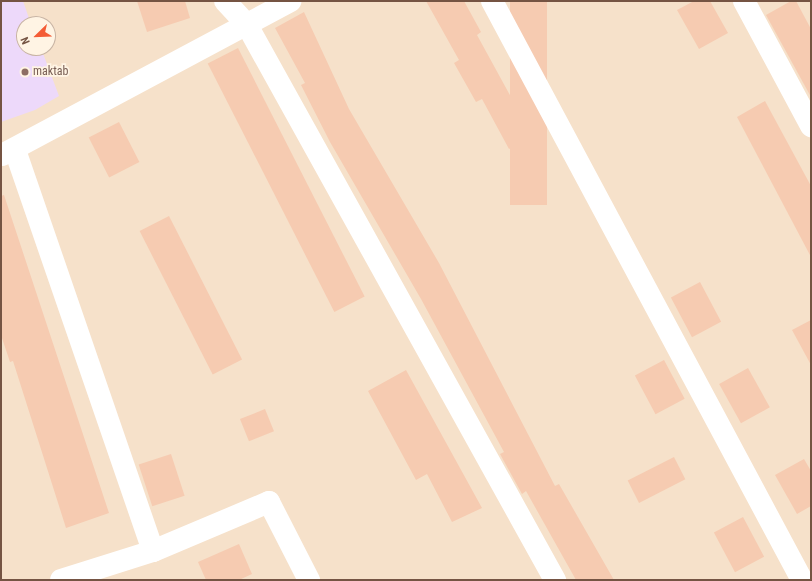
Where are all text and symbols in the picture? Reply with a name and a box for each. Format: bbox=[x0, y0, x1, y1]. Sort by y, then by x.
north arrow bbox=[16, 16, 56, 56]
text: N bbox=[18, 35, 33, 46]
place label: maktab bbox=[33, 65, 68, 79]
marker: maktab bbox=[20, 67, 30, 77]

